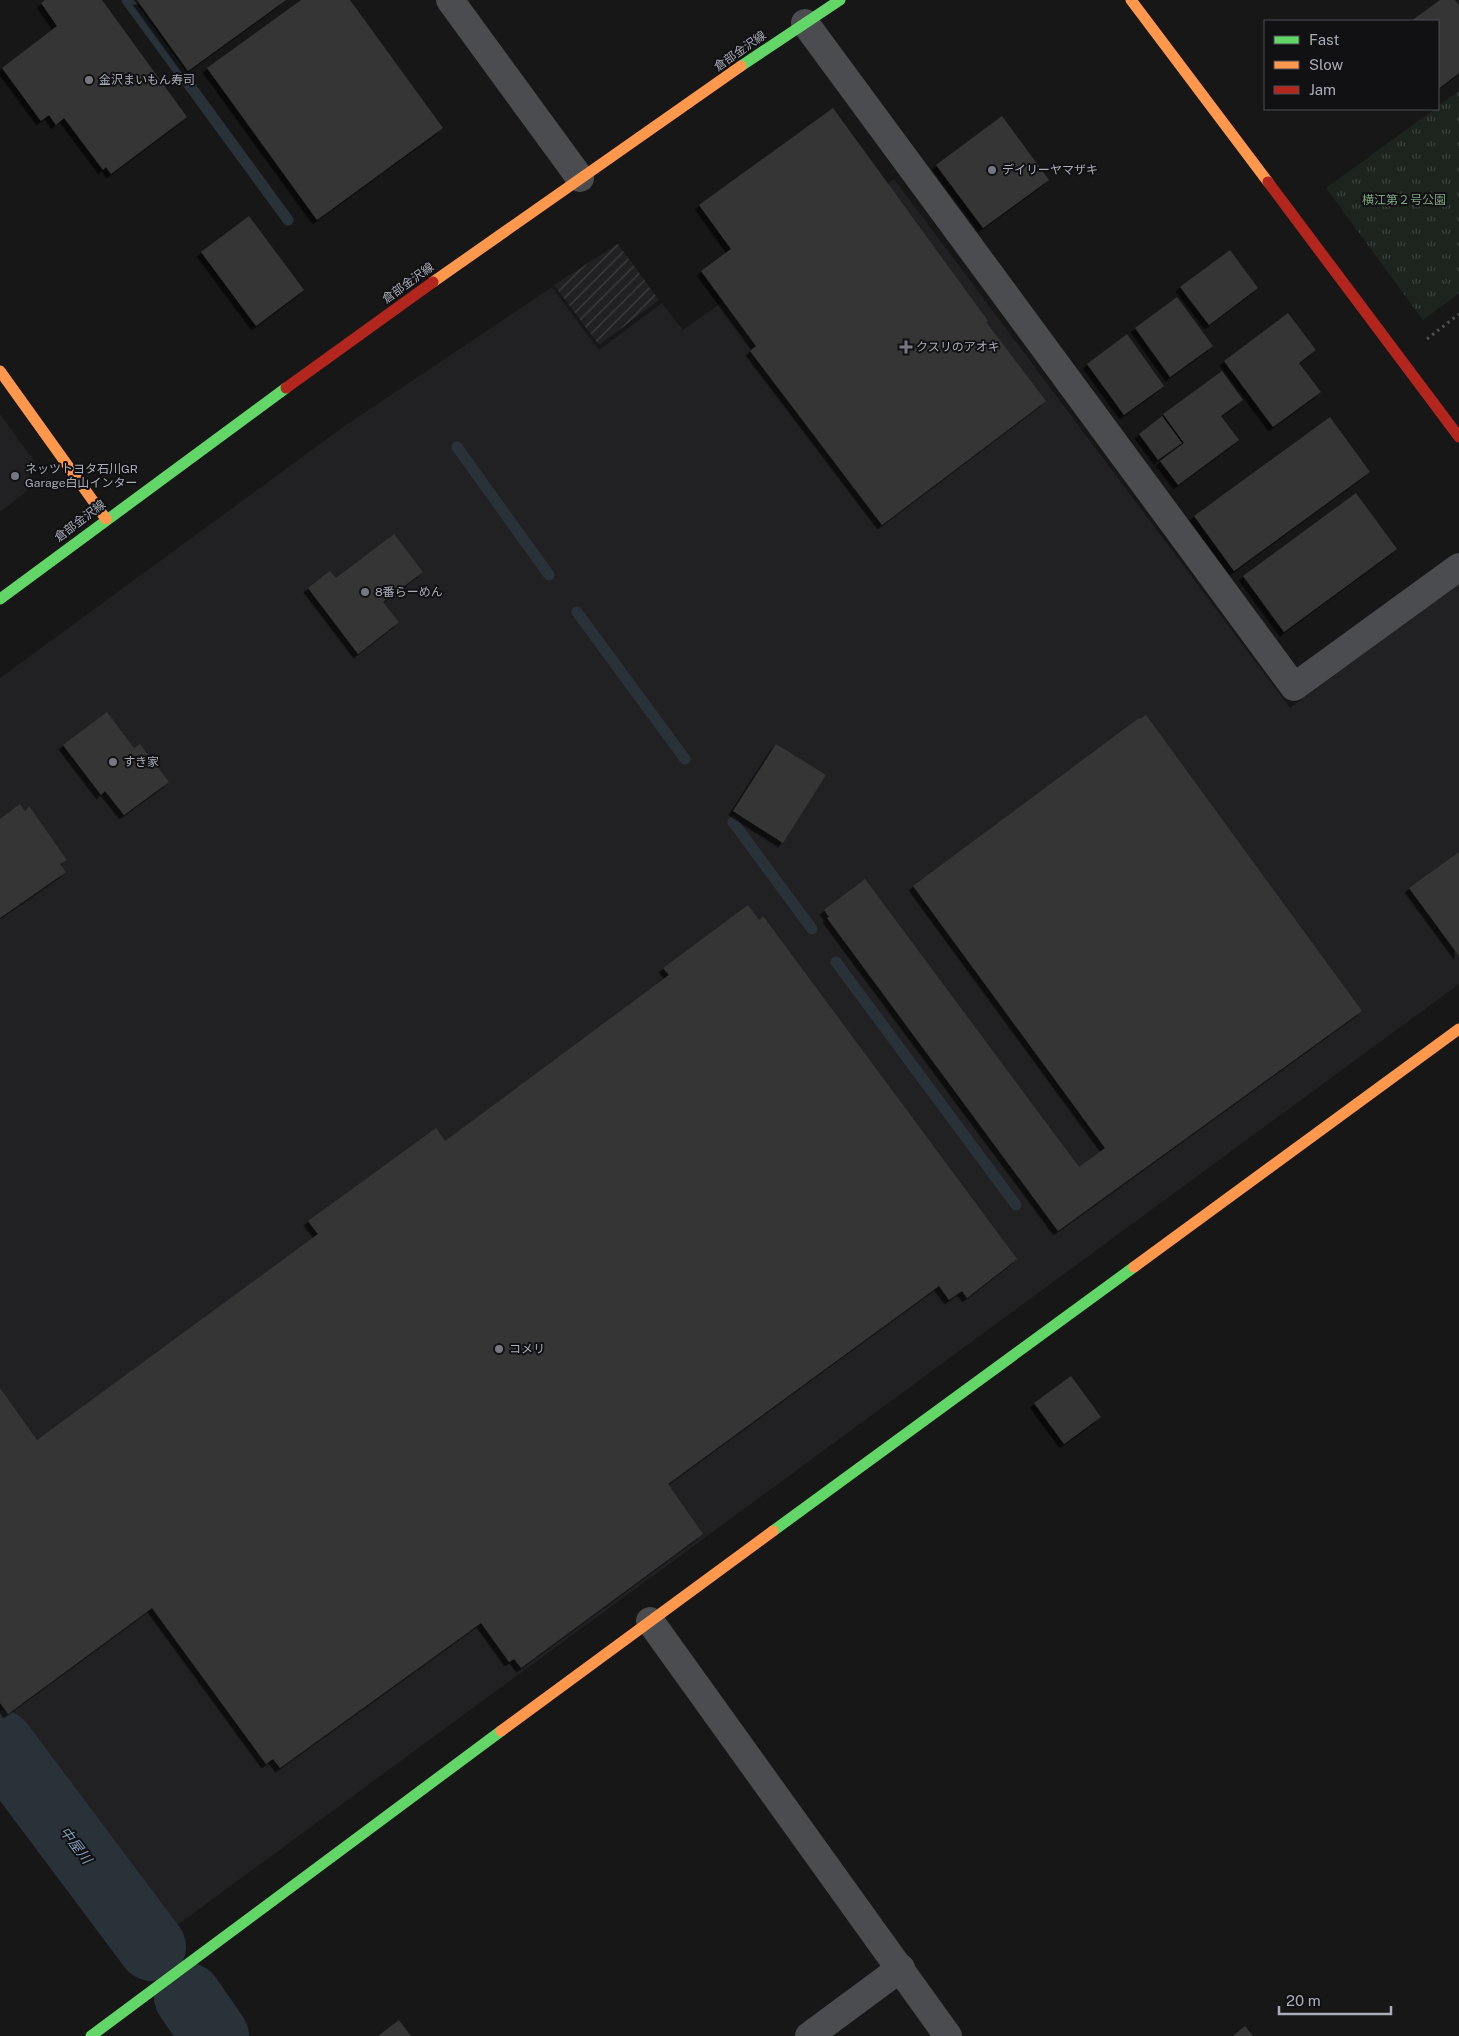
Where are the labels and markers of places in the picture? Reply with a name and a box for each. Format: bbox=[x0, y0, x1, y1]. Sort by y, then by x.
place label: 金沢まいもん寿司 bbox=[99, 73, 195, 87]
marker: 金沢まいもん寿司 bbox=[83, 74, 95, 86]
place label: デイリーヤマザキ bbox=[1002, 163, 1098, 177]
marker: デイリーヤマザキ bbox=[986, 164, 998, 176]
place label: クスリのアオキ bbox=[916, 340, 1000, 354]
marker: クスリのアオキ bbox=[900, 341, 912, 353]
place label: ネッツトヨタ石川GR Garage白山インター bbox=[25, 462, 138, 490]
marker: ネッツトヨタ石川GR Garage白山インター bbox=[9, 470, 21, 482]
place label: 8番らーめん bbox=[375, 585, 443, 599]
marker: 8番らーめん bbox=[359, 586, 371, 598]
place label: すき家 bbox=[123, 755, 159, 769]
marker: すき家 bbox=[107, 756, 119, 768]
place label: コメリ bbox=[509, 1342, 545, 1356]
marker: コメリ bbox=[493, 1343, 505, 1355]

